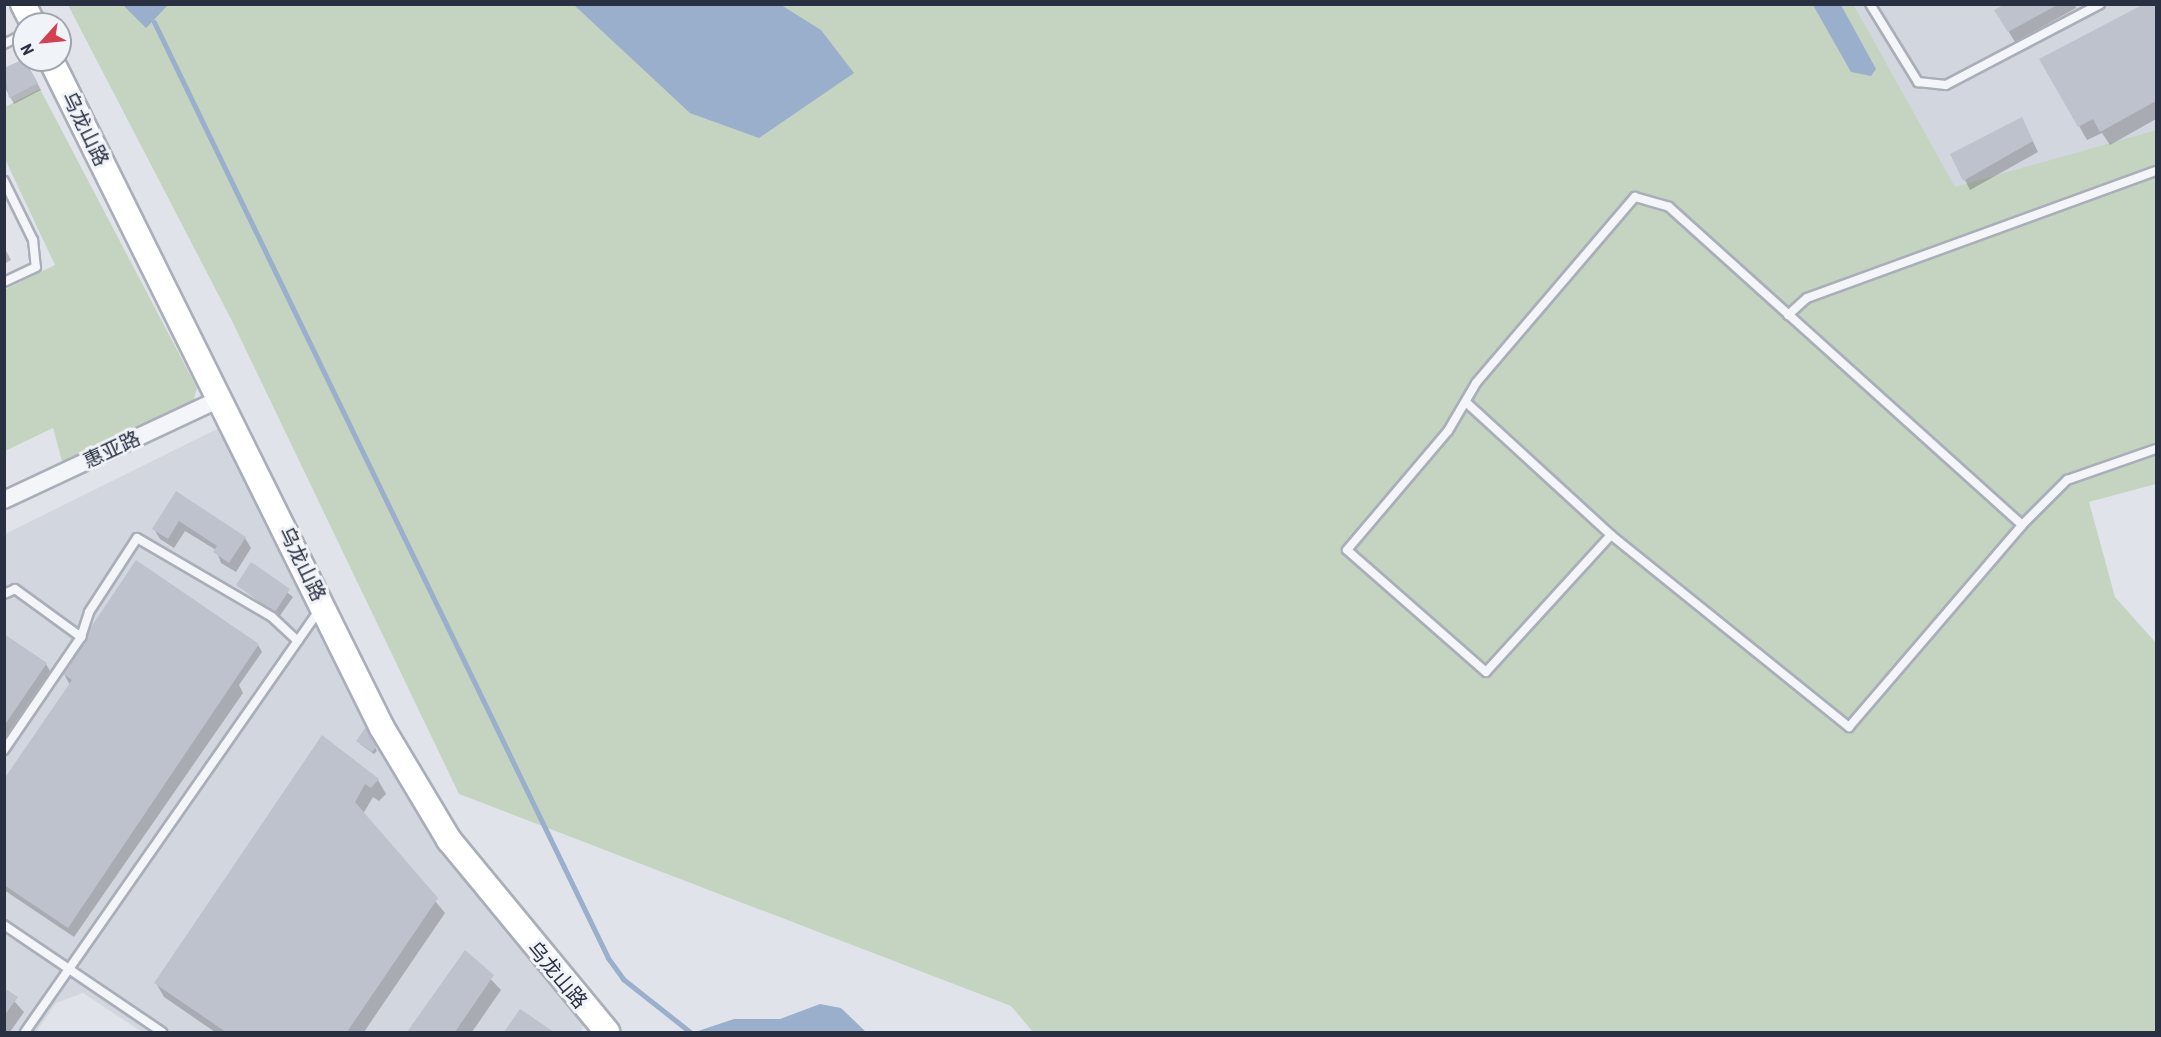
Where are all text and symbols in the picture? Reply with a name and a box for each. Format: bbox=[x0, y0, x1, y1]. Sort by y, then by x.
north arrow bbox=[12, 12, 72, 72]
text: N bbox=[17, 41, 38, 58]
street label: 乌龙山路 bbox=[57, 88, 113, 170]
street label: 惠亚路 bbox=[80, 426, 144, 474]
street label: 乌龙山路 bbox=[274, 523, 330, 605]
street label: 乌龙山路 bbox=[522, 937, 592, 1013]

